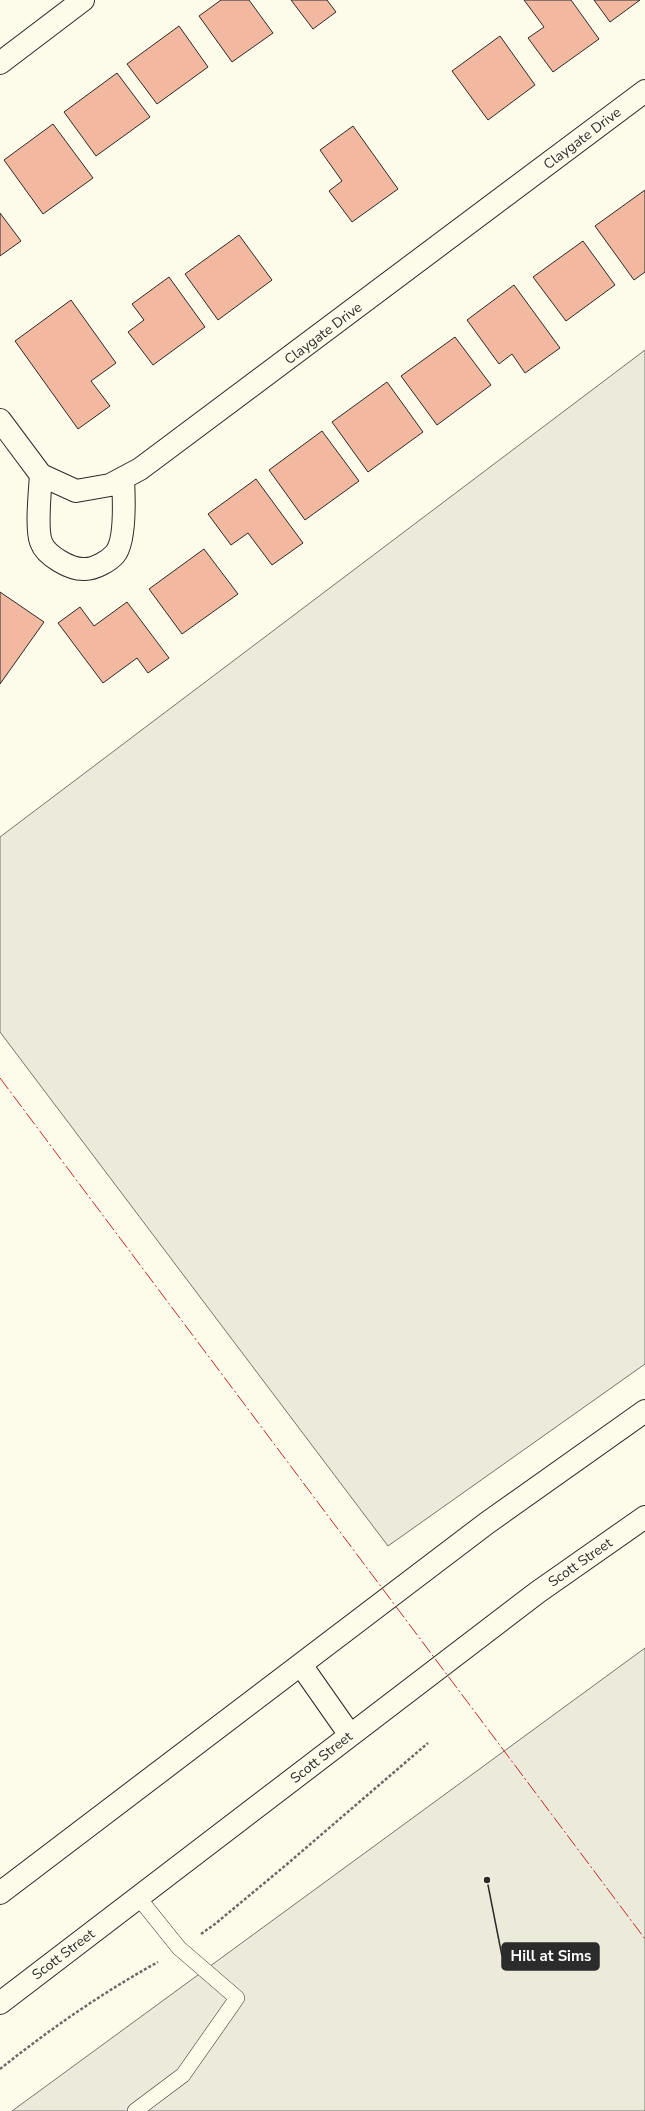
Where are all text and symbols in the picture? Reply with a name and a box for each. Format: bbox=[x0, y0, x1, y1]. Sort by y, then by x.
street label: Claygate Drive bbox=[540, 103, 625, 174]
street label: Claygate Drive bbox=[281, 298, 366, 369]
street label: Scott Street bbox=[544, 1533, 616, 1591]
street label: Scott Street bbox=[286, 1727, 356, 1788]
street label: Scott Street bbox=[28, 1924, 99, 1984]
callout: Hill at Sims bbox=[502, 1943, 599, 1970]
text: Hill at Sims bbox=[511, 1946, 591, 1966]

